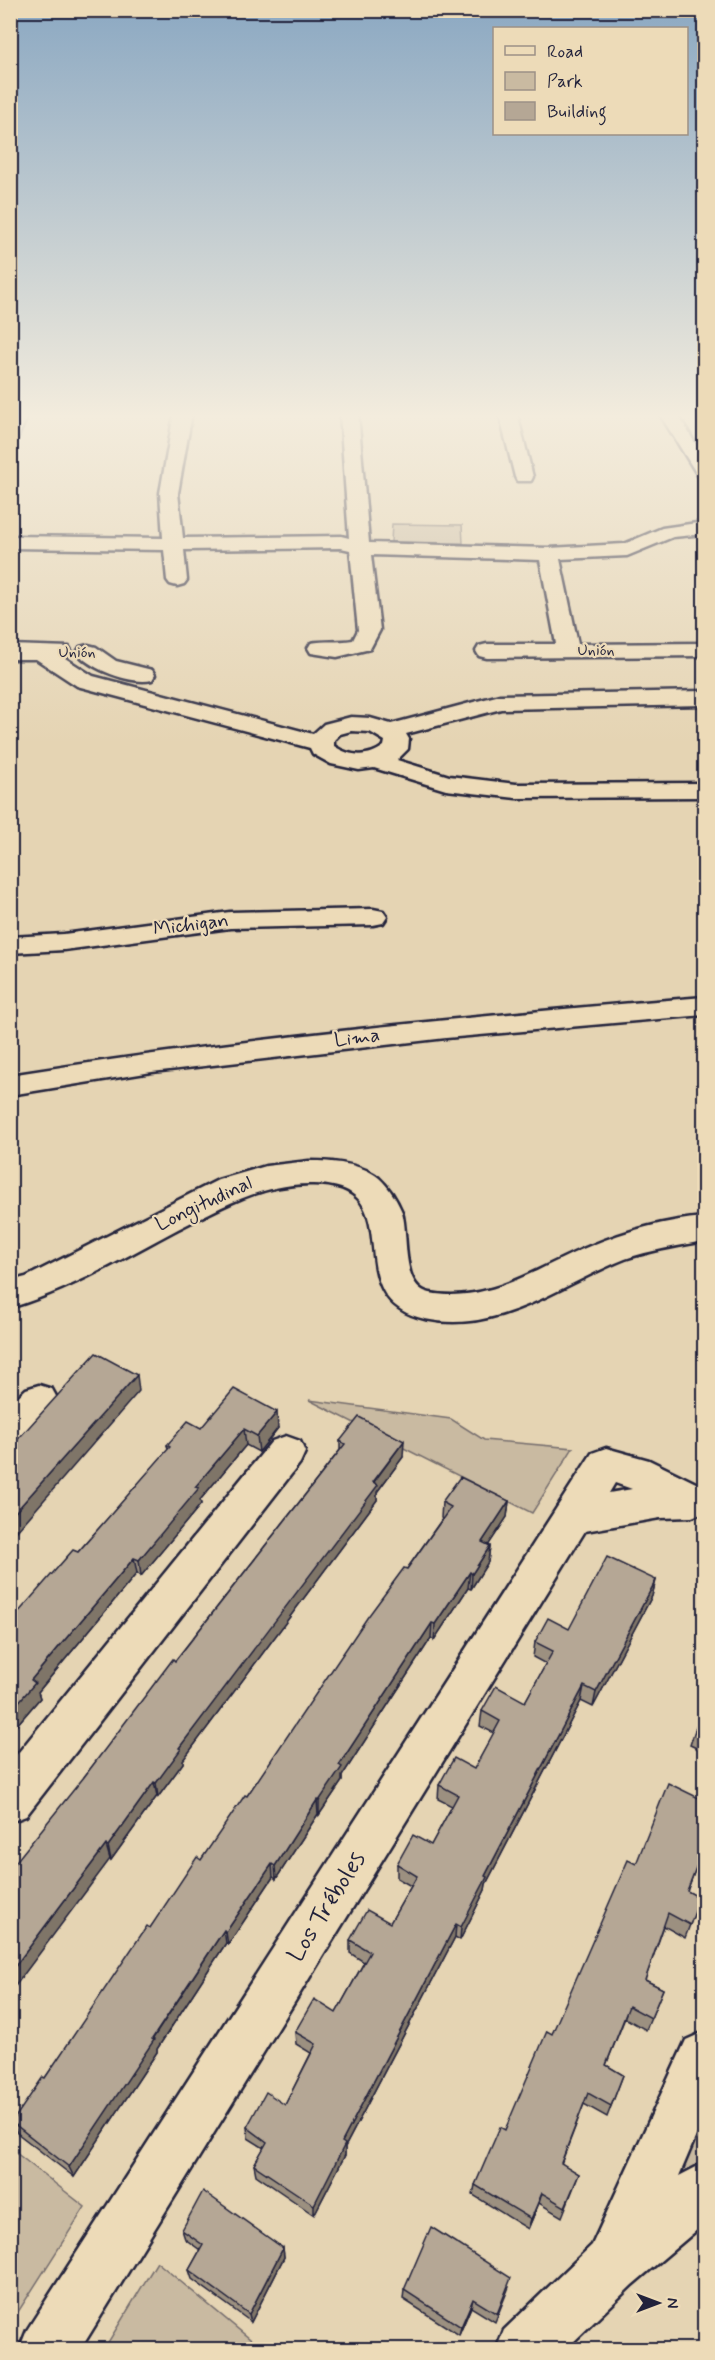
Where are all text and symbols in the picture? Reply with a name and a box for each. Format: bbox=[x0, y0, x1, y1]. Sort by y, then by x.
legend bbox=[493, 27, 688, 135]
text: Road bbox=[547, 40, 583, 64]
text: Park bbox=[547, 70, 583, 94]
text: Building bbox=[547, 100, 607, 126]
street label: Unión bbox=[577, 640, 615, 661]
street label: Unión bbox=[58, 642, 96, 663]
street label: Michigan bbox=[152, 907, 230, 943]
street label: Lima bbox=[333, 1022, 381, 1054]
street label: Longitudinal bbox=[151, 1170, 257, 1239]
street label: Los Tréboles bbox=[281, 1846, 373, 1968]
north arrow bbox=[628, 2273, 688, 2333]
text: N bbox=[661, 2298, 682, 2308]

